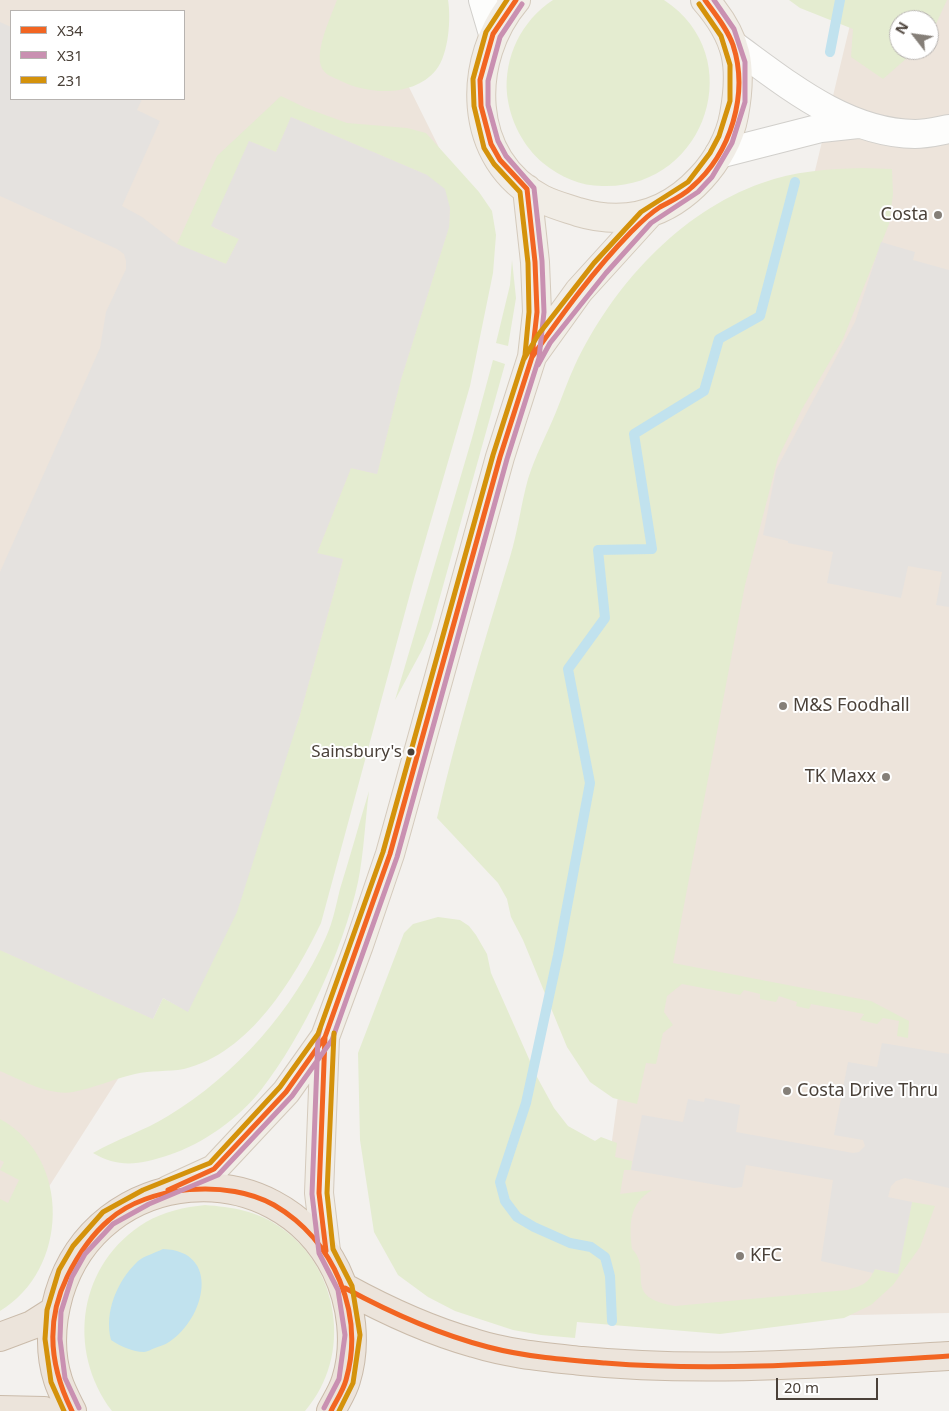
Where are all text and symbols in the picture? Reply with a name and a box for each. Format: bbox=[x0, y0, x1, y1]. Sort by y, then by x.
legend bbox=[10, 10, 185, 100]
north arrow bbox=[889, 10, 939, 60]
text: N bbox=[890, 18, 913, 37]
text: X34 bbox=[57, 20, 83, 40]
text: X31 bbox=[57, 45, 83, 65]
text: 231 bbox=[57, 70, 83, 90]
place label: Costa bbox=[881, 204, 928, 226]
marker: Costa bbox=[932, 209, 944, 221]
place label: M&S Foodhall bbox=[793, 695, 910, 717]
marker: M&S Foodhall bbox=[777, 700, 789, 712]
place label: Sainsbury's bbox=[311, 742, 402, 762]
marker: Sainsbury's bbox=[406, 747, 416, 757]
place label: TK Maxx bbox=[805, 766, 876, 788]
marker: TK Maxx bbox=[880, 771, 892, 783]
place label: Costa Drive Thru bbox=[797, 1080, 938, 1102]
marker: Costa Drive Thru bbox=[781, 1085, 793, 1097]
place label: KFC bbox=[750, 1245, 782, 1267]
marker: KFC bbox=[734, 1250, 746, 1262]
scale bar bbox=[779, 1368, 882, 1400]
text: 20 m bbox=[784, 1377, 819, 1397]

